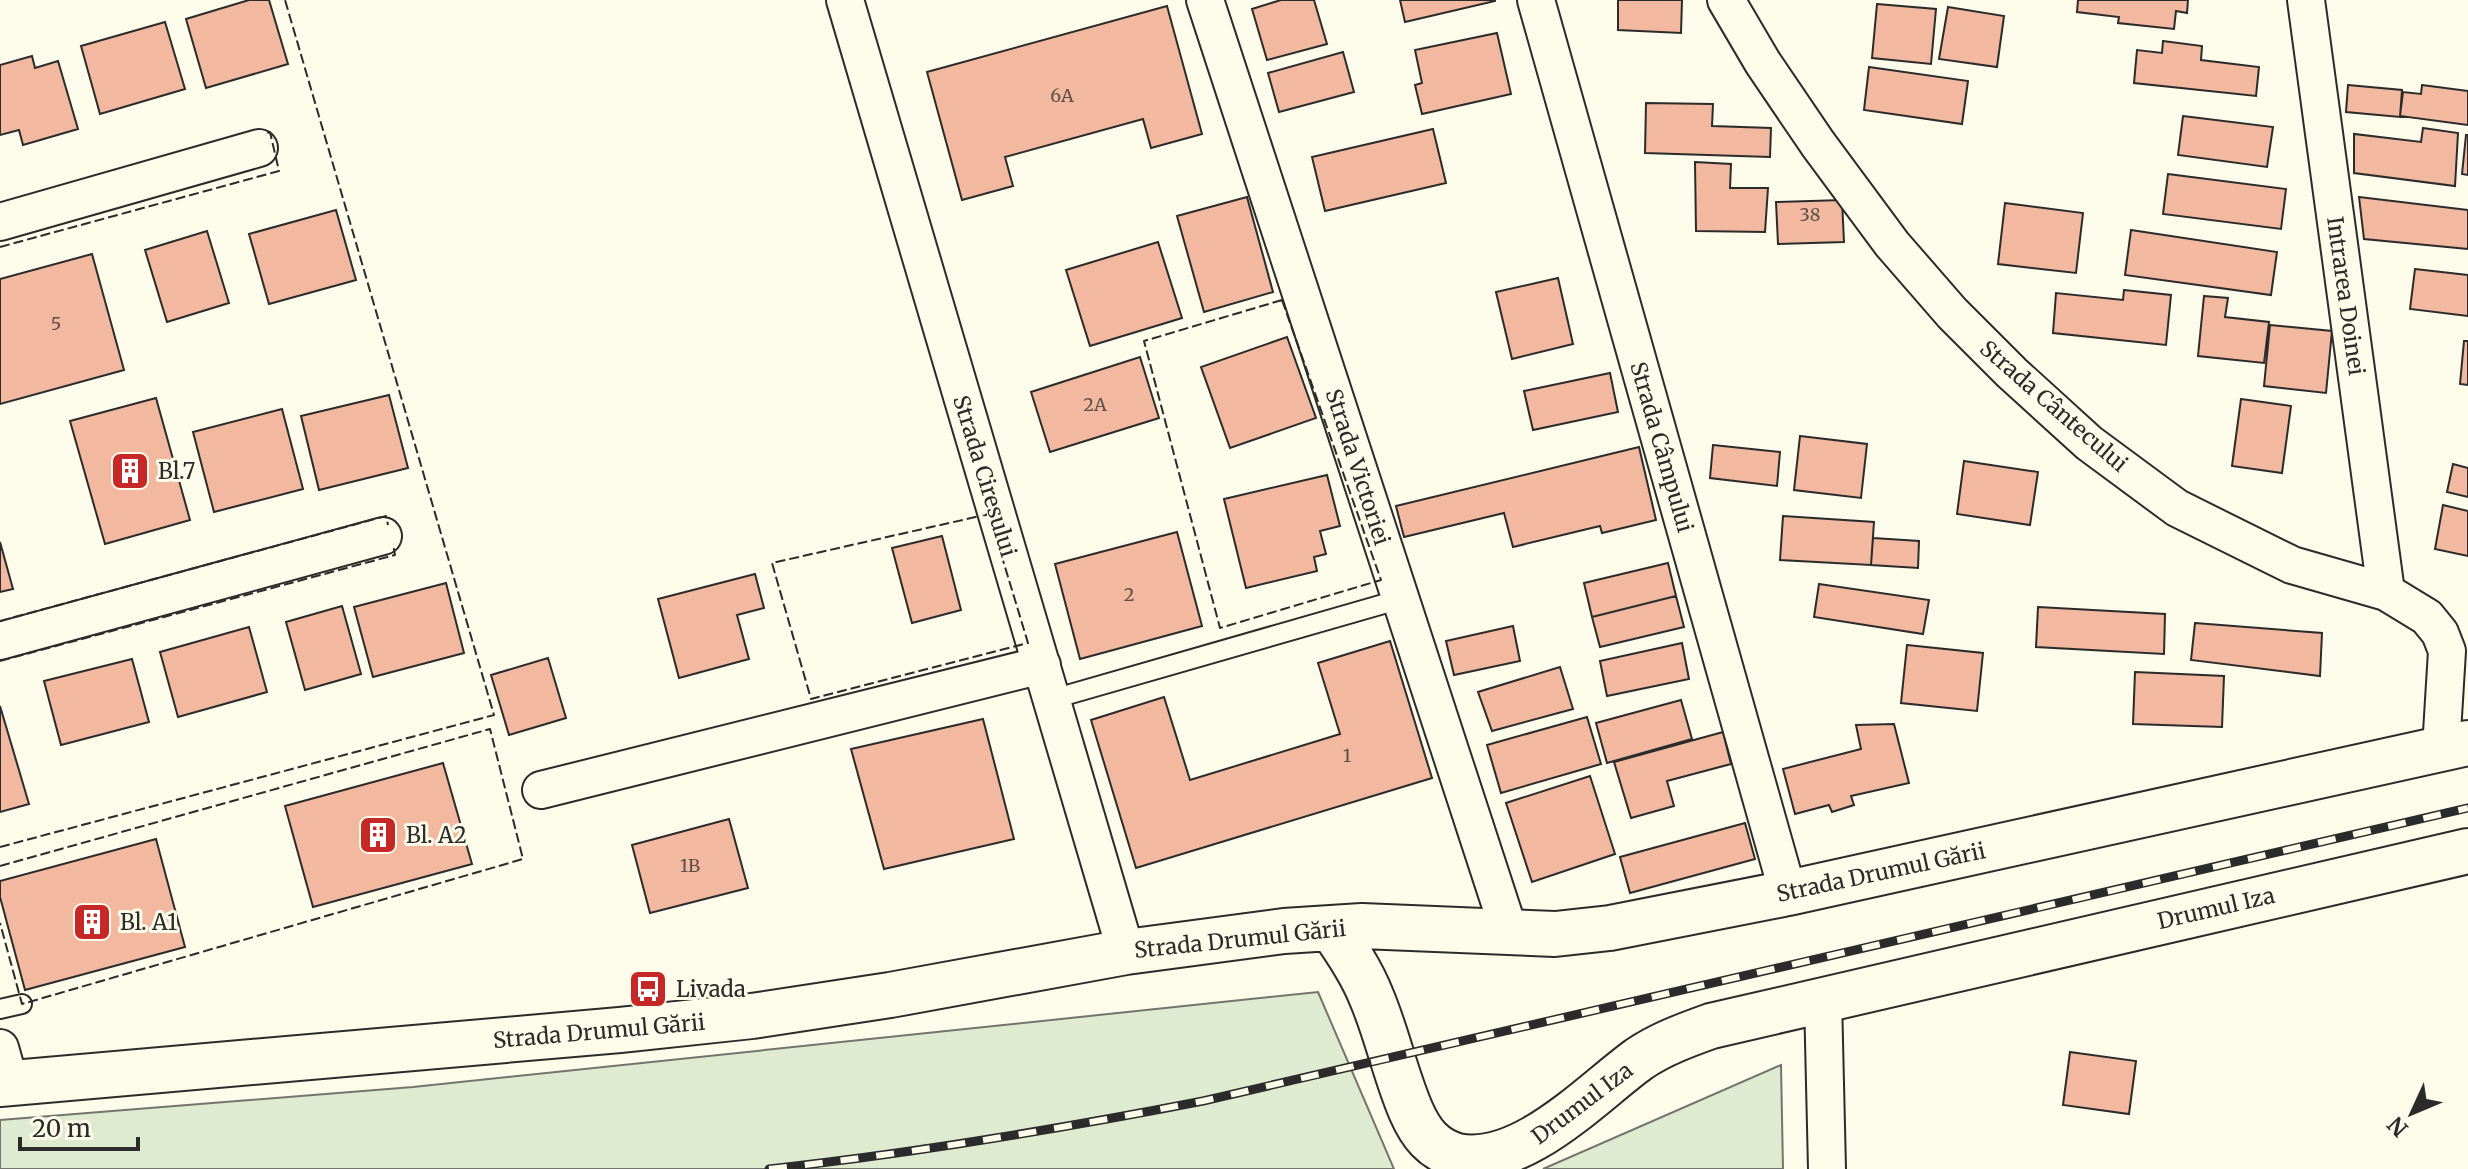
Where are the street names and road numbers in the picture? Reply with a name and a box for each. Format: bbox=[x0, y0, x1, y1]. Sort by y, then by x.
street label: Intrarea Doinei bbox=[2321, 215, 2371, 377]
street label: Strada Cântecului bbox=[1974, 334, 2134, 478]
street label: Strada Câmpului bbox=[1624, 358, 1700, 536]
street label: Strada Victoriei bbox=[1320, 385, 1396, 549]
street label: Strada Cireșului bbox=[947, 392, 1023, 560]
street label: Strada Drumul Gării bbox=[1774, 836, 1988, 908]
street label: Drumul Iza bbox=[2155, 881, 2278, 935]
street label: Strada Drumul Gării bbox=[1133, 914, 1347, 964]
street label: Strada Drumul Gării bbox=[492, 1008, 706, 1054]
street label: Drumul Iza bbox=[1526, 1056, 1638, 1150]

